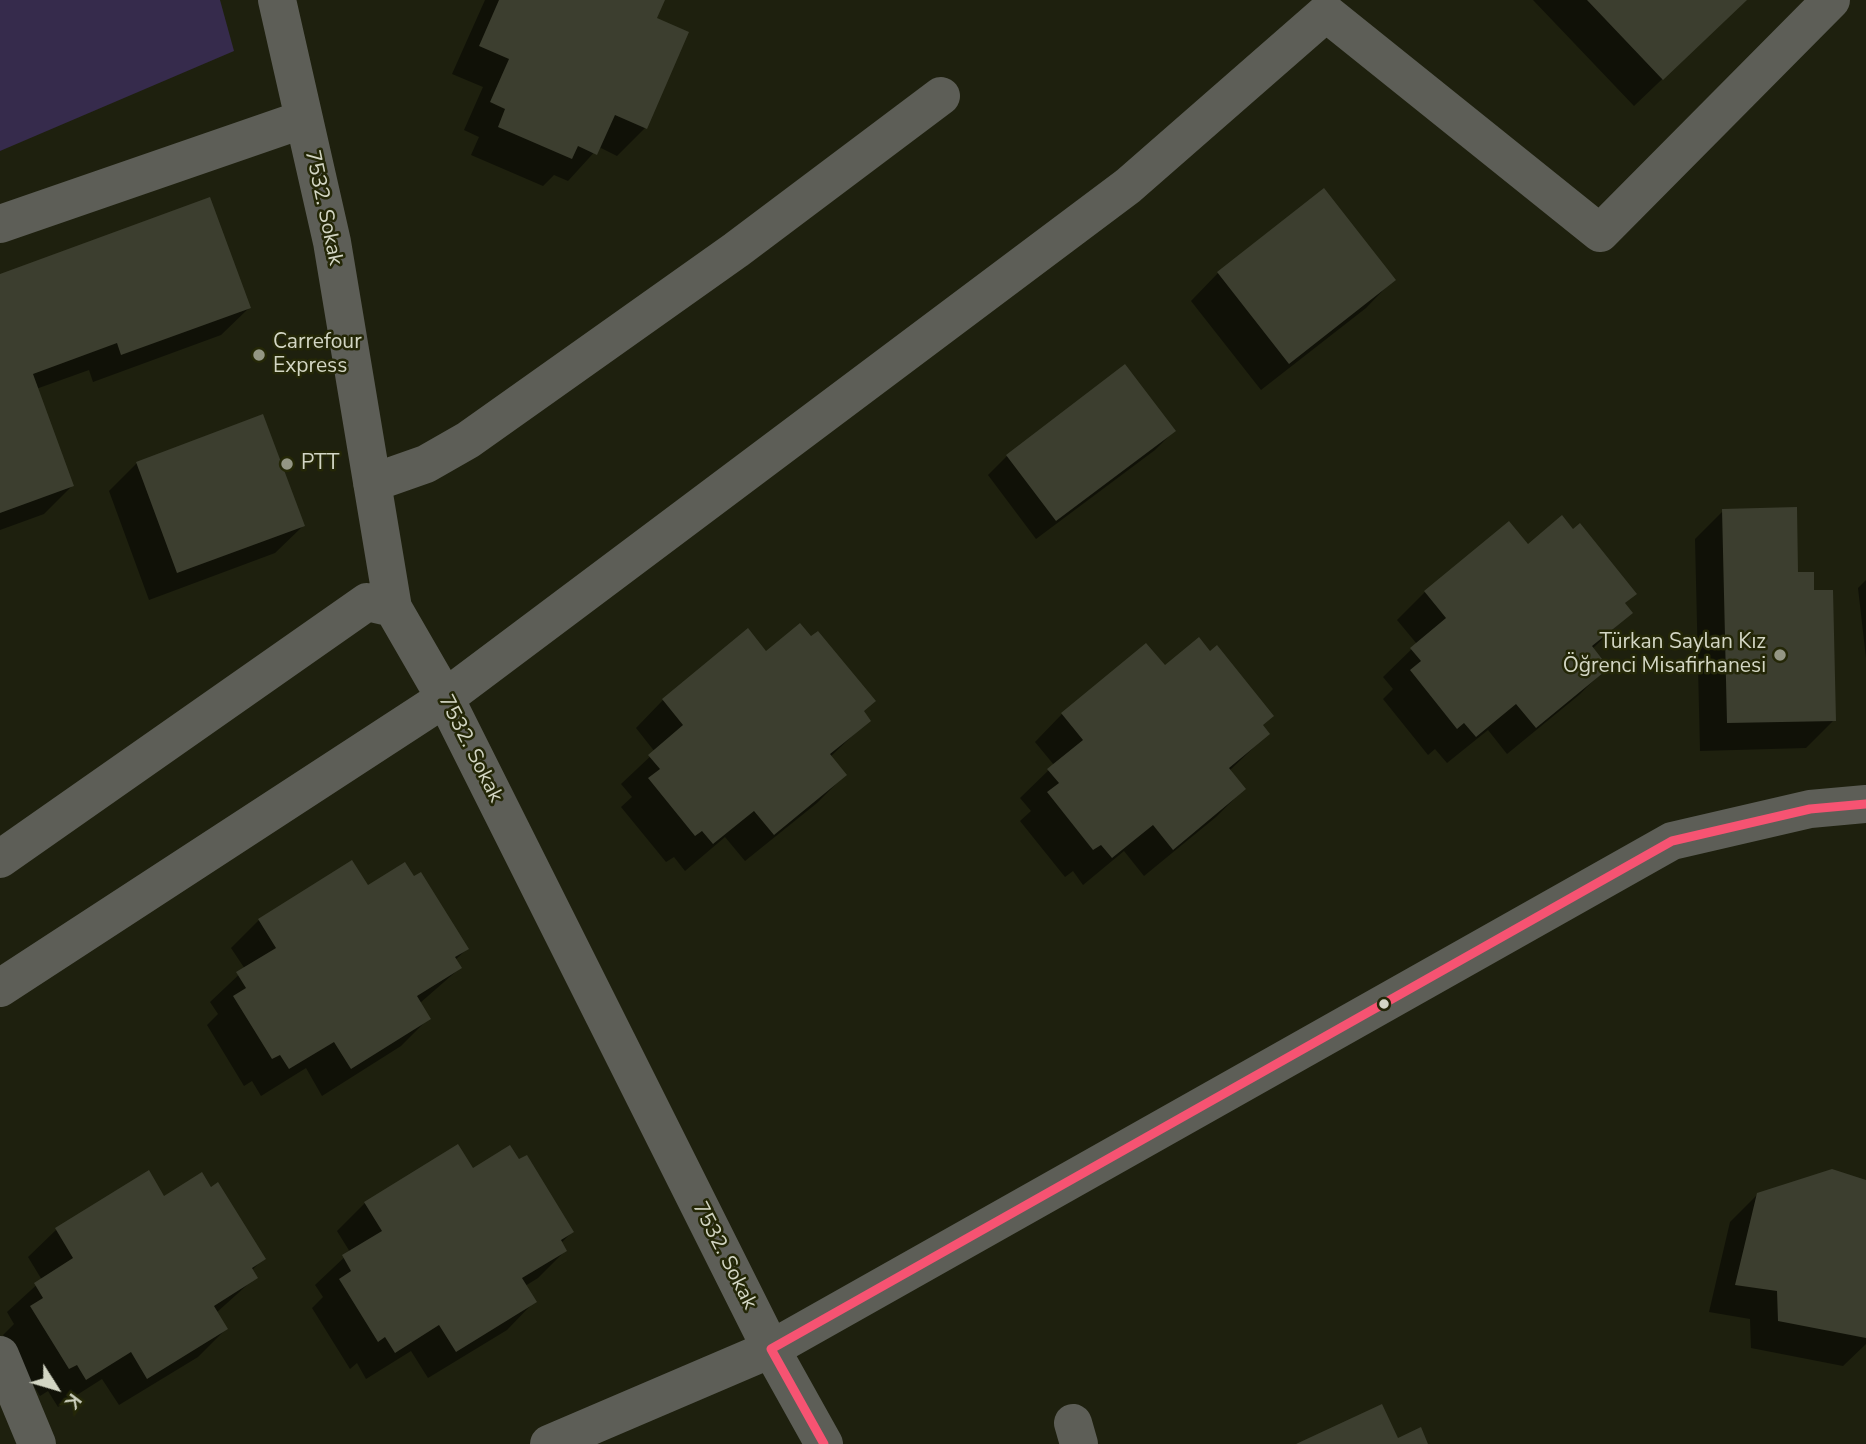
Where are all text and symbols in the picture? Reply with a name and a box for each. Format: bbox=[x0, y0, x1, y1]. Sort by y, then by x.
street label: 7532. Sokak bbox=[298, 148, 348, 268]
place label: Carrefour Express bbox=[273, 330, 362, 380]
marker: Carrefour Express bbox=[251, 347, 267, 363]
place label: PTT bbox=[301, 451, 339, 477]
marker: PTT bbox=[279, 456, 295, 472]
place label: Türkan Saylan Kız Öğrenci Misafirhanesi bbox=[1563, 630, 1766, 680]
marker: Türkan Saylan Kız Öğrenci Misafirhanesi bbox=[1772, 647, 1788, 663]
street label: 7532. Sokak bbox=[432, 691, 508, 807]
unlabelled marker bbox=[1377, 997, 1391, 1011]
street label: 7532. Sokak bbox=[686, 1198, 762, 1314]
north arrow bbox=[21, 1353, 91, 1423]
text: K bbox=[59, 1388, 87, 1414]

